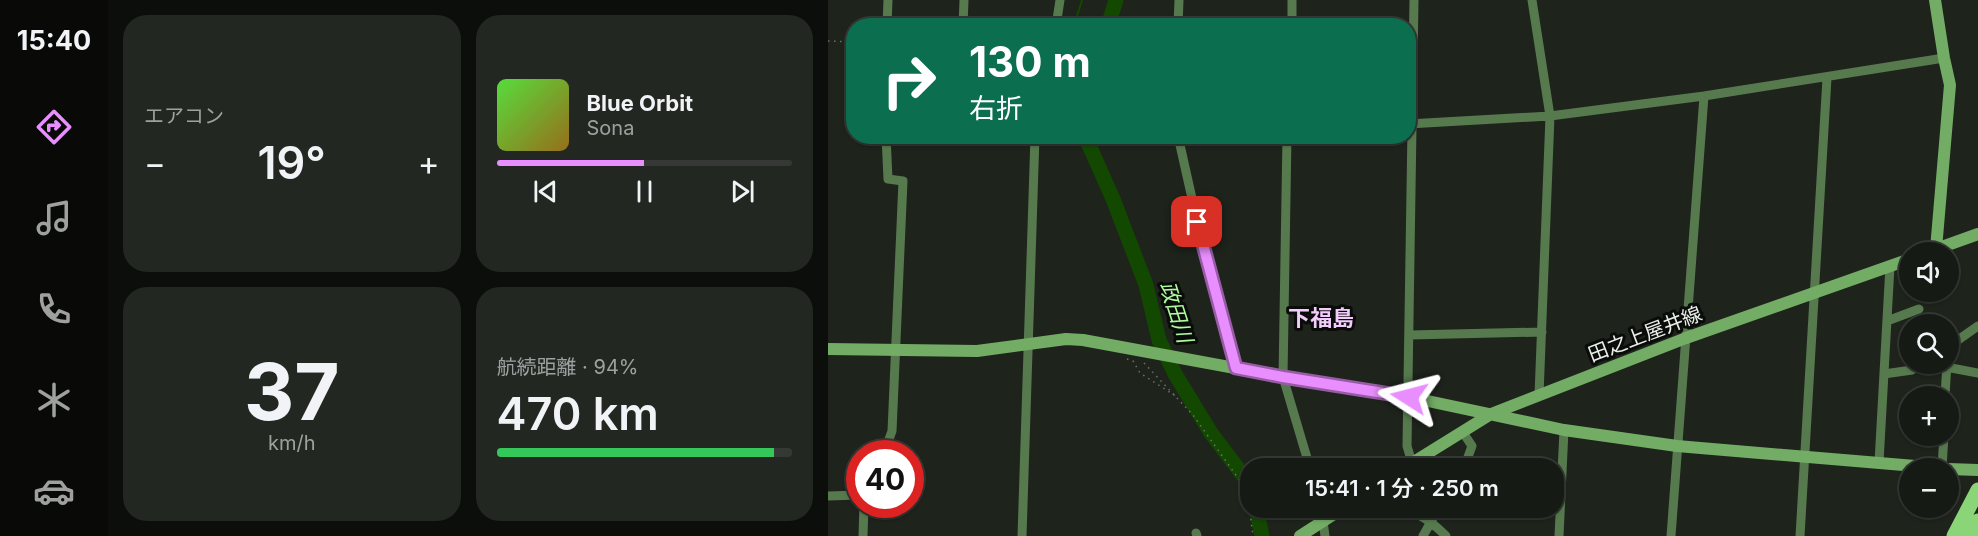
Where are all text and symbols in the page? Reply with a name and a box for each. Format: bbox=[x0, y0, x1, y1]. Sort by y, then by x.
text: 15:40 bbox=[17, 24, 91, 57]
text: 130 m bbox=[969, 36, 1091, 87]
icon: right bbox=[870, 42, 948, 120]
text: Blue Orbit bbox=[587, 90, 693, 116]
text: 右折 bbox=[969, 92, 1023, 125]
text: エアコン bbox=[144, 104, 224, 128]
icon: directions bbox=[33, 106, 75, 148]
text: Sona bbox=[587, 116, 634, 140]
text: 19° bbox=[258, 135, 326, 190]
text: − bbox=[144, 143, 166, 183]
text: + bbox=[418, 143, 440, 183]
icon: previous bbox=[529, 175, 562, 208]
icon: pause bbox=[628, 175, 661, 208]
icon: next bbox=[726, 175, 759, 208]
pin bbox=[1171, 196, 1222, 247]
icon: music bbox=[33, 197, 75, 239]
icon: arrive bbox=[1180, 205, 1213, 238]
map controls bbox=[1899, 242, 1959, 518]
button: sound bbox=[1899, 242, 1959, 302]
water label: 政田川 bbox=[1155, 278, 1199, 348]
icon: phone bbox=[33, 288, 75, 330]
street label: 田之上屋井線 bbox=[1585, 301, 1705, 367]
district label: 下福島 bbox=[1288, 305, 1354, 331]
button: search bbox=[1899, 314, 1959, 374]
text: 37 bbox=[244, 344, 340, 439]
text: 航続距離 · 94% bbox=[497, 355, 638, 379]
position arrow bbox=[1377, 365, 1441, 429]
icon: climate bbox=[33, 379, 75, 421]
text: 470 km bbox=[497, 386, 659, 441]
button: + bbox=[1899, 386, 1959, 446]
text: km/h bbox=[268, 431, 316, 455]
speed limit sign: 40 bbox=[846, 440, 924, 518]
button: − bbox=[1899, 458, 1959, 518]
icon: car bbox=[33, 470, 75, 512]
text: 15:41 · 1 分 · 250 m bbox=[1305, 475, 1499, 501]

